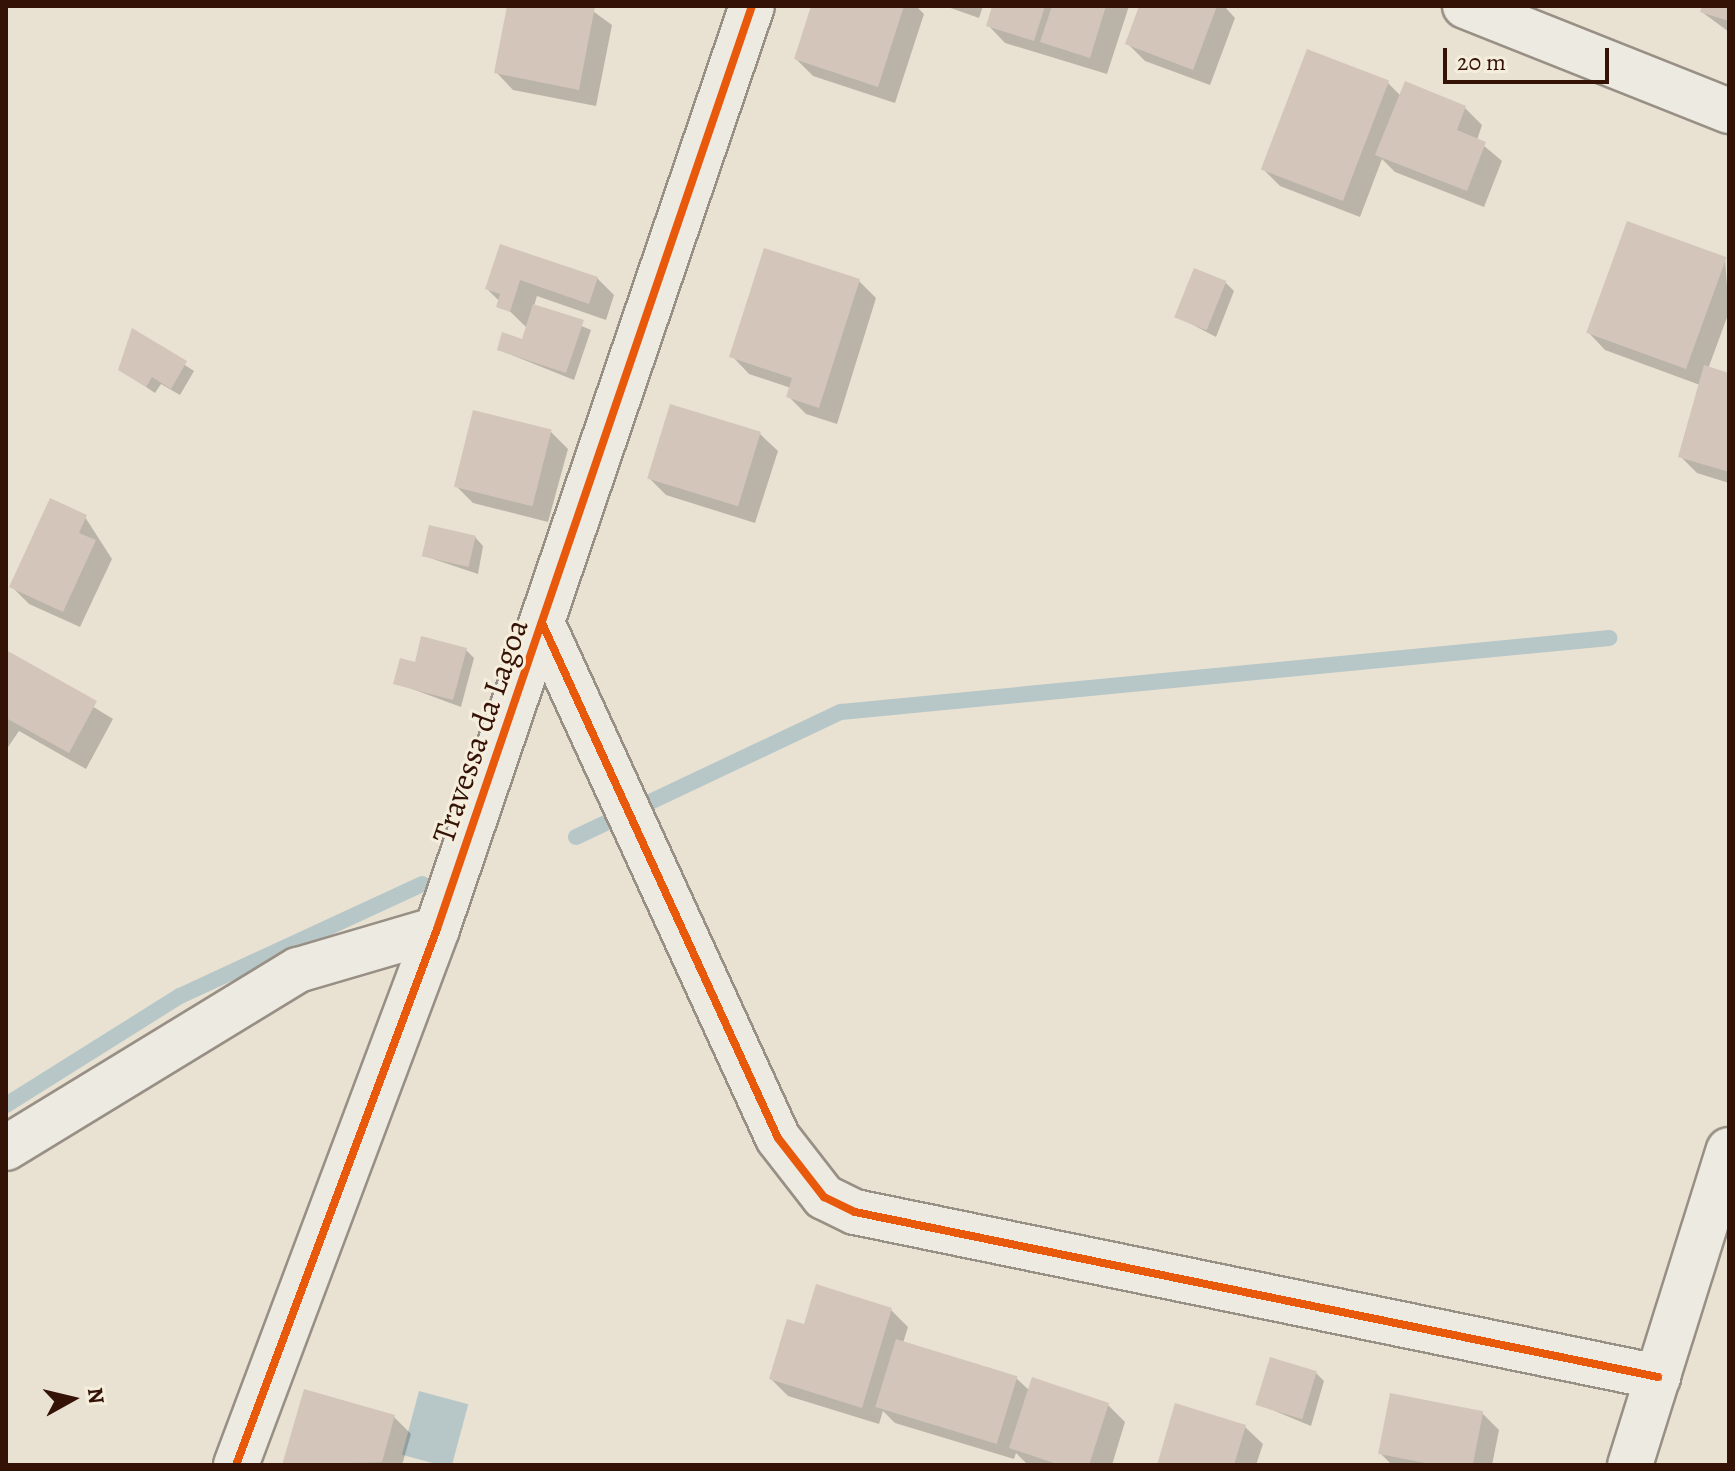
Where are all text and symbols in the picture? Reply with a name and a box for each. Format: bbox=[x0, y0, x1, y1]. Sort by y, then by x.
scale bar bbox=[1447, 32, 1613, 82]
text: 20 m bbox=[1457, 46, 1506, 78]
street label: Travessa da Lagoa bbox=[424, 614, 536, 848]
north arrow bbox=[32, 1359, 112, 1439]
text: N bbox=[80, 1386, 112, 1406]

